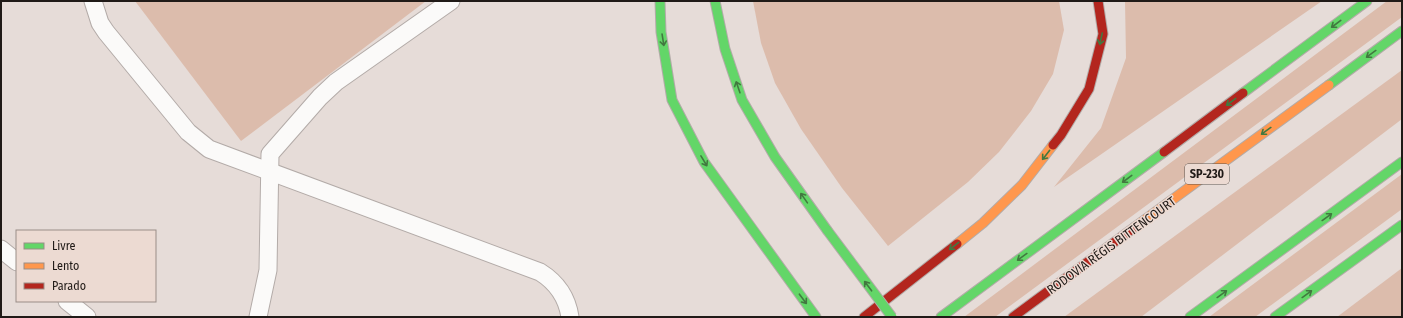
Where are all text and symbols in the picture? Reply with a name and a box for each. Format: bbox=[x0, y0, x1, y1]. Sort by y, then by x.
one-way arrow bbox=[1330, 20, 1341, 28]
one-way arrow bbox=[659, 33, 667, 46]
one-way arrow bbox=[1097, 33, 1105, 46]
one-way arrow bbox=[1365, 50, 1376, 58]
one-way arrow bbox=[734, 80, 741, 93]
one-way arrow bbox=[1226, 98, 1237, 106]
one-way arrow bbox=[1260, 127, 1271, 135]
one-way arrow bbox=[1041, 149, 1050, 160]
one-way arrow bbox=[701, 155, 709, 167]
road number: SP-230 bbox=[1185, 164, 1229, 184]
one-way arrow bbox=[1121, 175, 1132, 184]
one-way arrow bbox=[800, 193, 808, 204]
street label: RODOVIA RÉGIS BITTENCOURT bbox=[1044, 194, 1179, 297]
one-way arrow bbox=[1321, 213, 1332, 222]
legend bbox=[16, 230, 156, 302]
text: Livre bbox=[52, 239, 76, 253]
one-way arrow bbox=[948, 242, 959, 250]
one-way arrow bbox=[1017, 253, 1028, 261]
text: Lento bbox=[52, 259, 79, 273]
text: Parado bbox=[52, 279, 86, 293]
one-way arrow bbox=[864, 280, 873, 291]
one-way arrow bbox=[1216, 290, 1227, 298]
one-way arrow bbox=[1301, 290, 1312, 298]
one-way arrow bbox=[799, 294, 808, 305]

